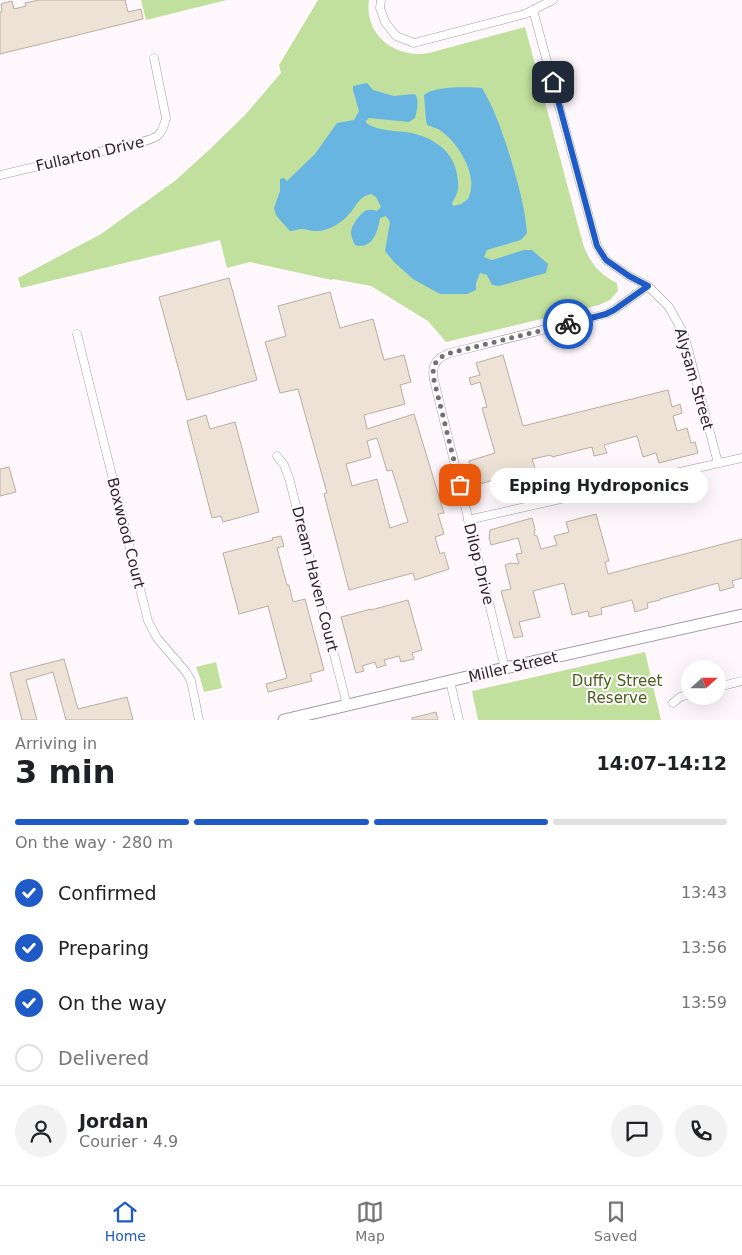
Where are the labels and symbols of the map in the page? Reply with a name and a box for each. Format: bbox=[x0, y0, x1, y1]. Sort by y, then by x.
pin bbox=[532, 61, 574, 103]
street label: Fullarton Drive bbox=[34, 133, 146, 175]
courier bbox=[543, 299, 593, 349]
street label: Alysam Street bbox=[671, 326, 717, 432]
pin bbox=[439, 464, 481, 506]
callout: Epping Hydroponics bbox=[490, 468, 708, 502]
street label: Boxwood Court bbox=[103, 476, 149, 591]
street label: Dream Haven Court bbox=[288, 504, 342, 654]
street label: Dilop Drive bbox=[460, 521, 498, 607]
street label: Miller Street bbox=[467, 648, 560, 686]
north arrow bbox=[681, 660, 726, 705]
park label: Duffy Street Reserve bbox=[572, 672, 662, 707]

